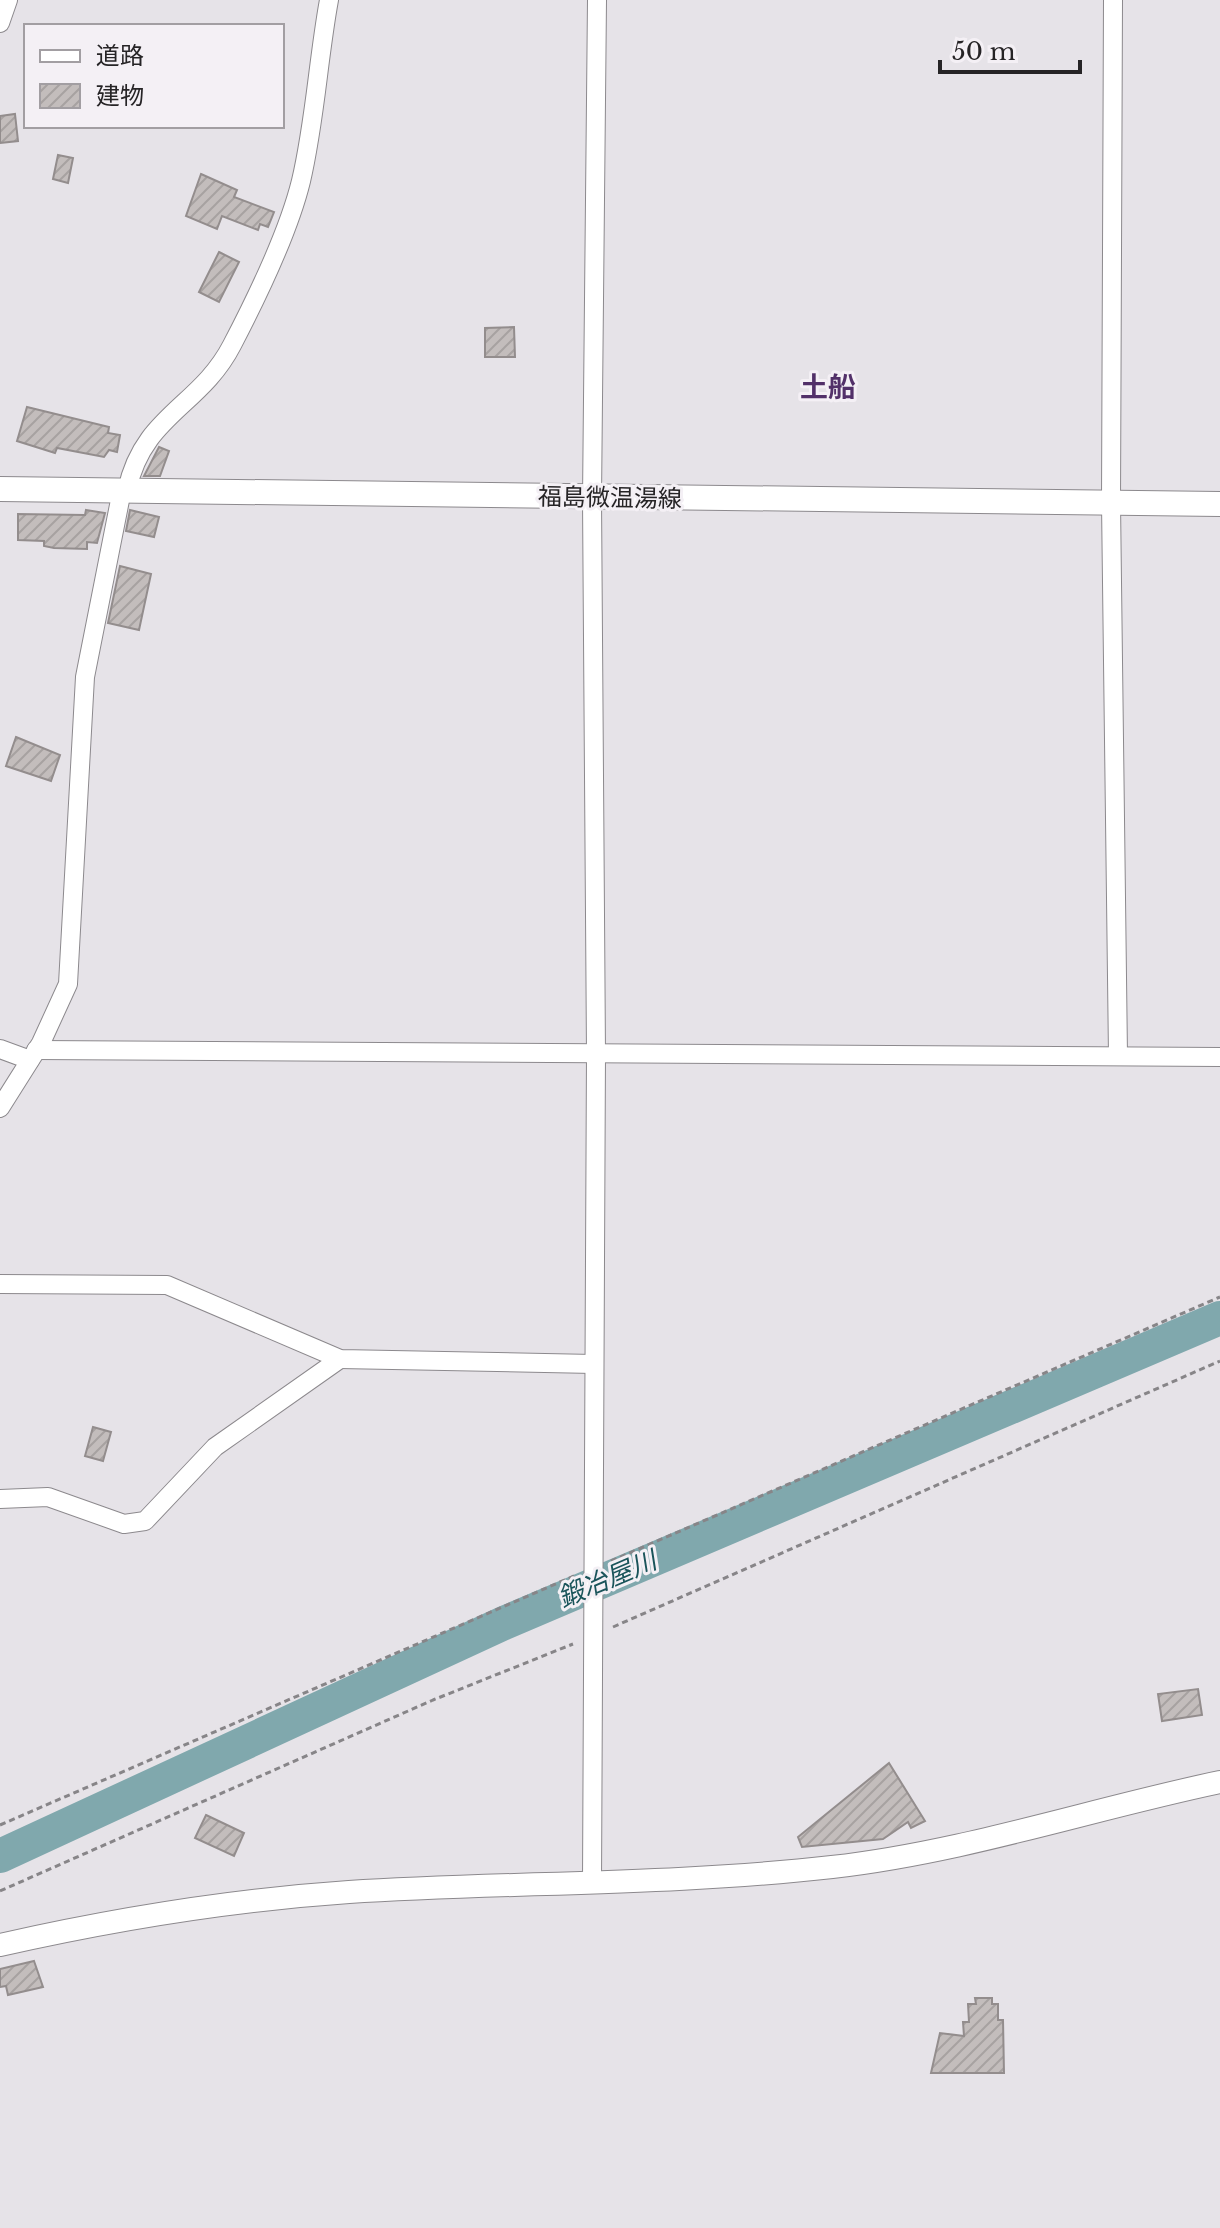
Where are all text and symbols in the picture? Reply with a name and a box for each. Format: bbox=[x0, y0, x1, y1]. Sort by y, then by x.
legend bbox=[24, 24, 284, 128]
scale bar bbox=[940, 24, 1080, 74]
text: 50 m bbox=[952, 37, 1016, 66]
text: 道路 bbox=[96, 41, 144, 70]
text: 建物 bbox=[96, 81, 144, 110]
district label: 土船 bbox=[800, 370, 856, 405]
street label: 福島微温湯線 bbox=[538, 482, 682, 513]
water label: 鍛冶屋川 bbox=[553, 1543, 664, 1614]

